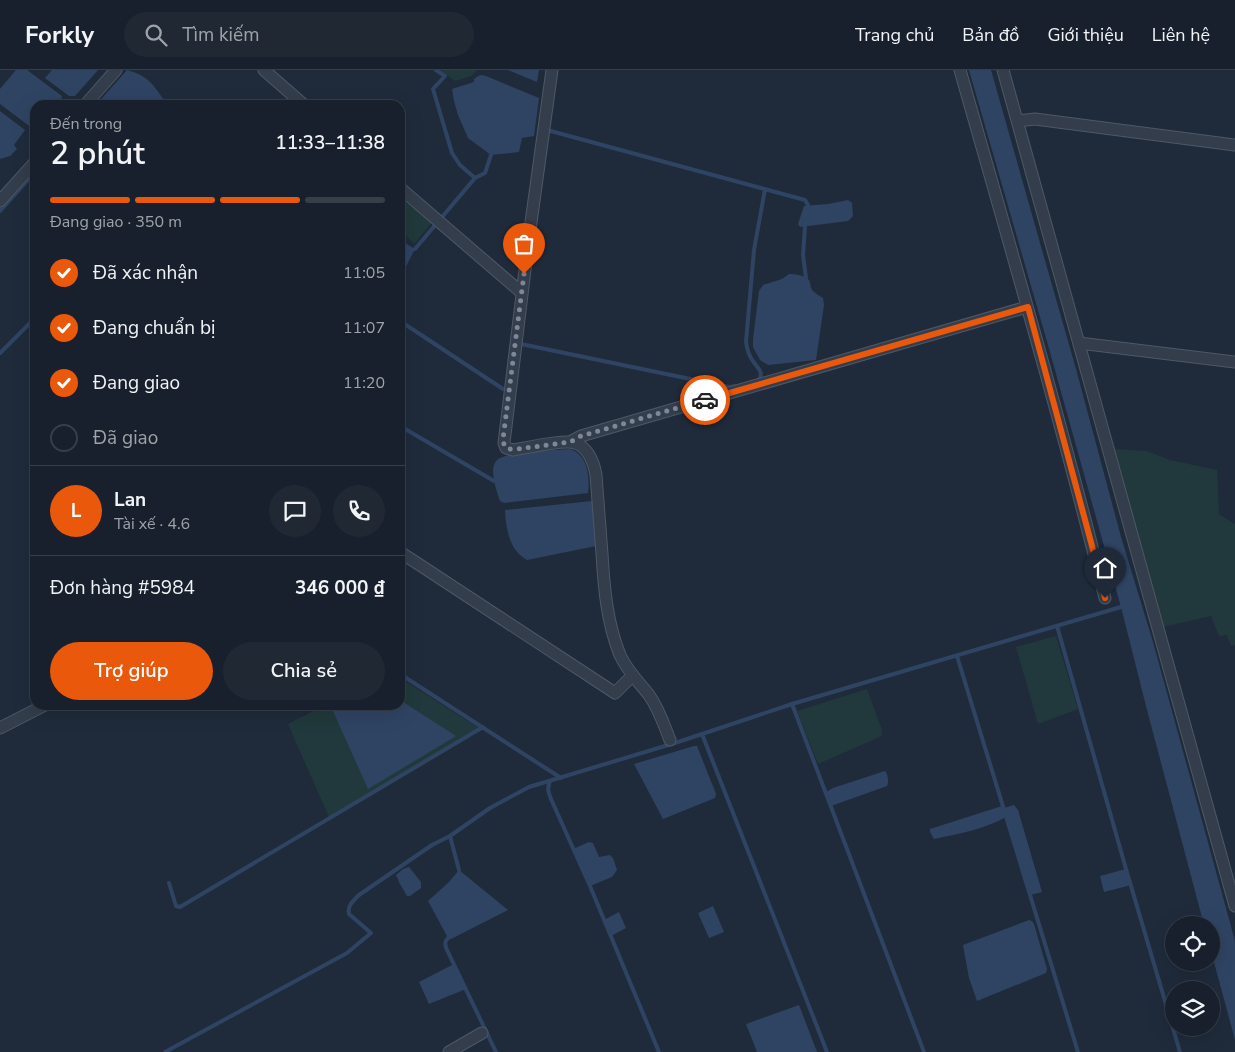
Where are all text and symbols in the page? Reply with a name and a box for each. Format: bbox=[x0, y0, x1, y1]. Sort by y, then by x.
search box bbox=[124, 12, 474, 57]
text: Forkly bbox=[25, 19, 94, 51]
icon: search bbox=[142, 21, 170, 49]
text: Tìm kiếm bbox=[182, 22, 259, 48]
text: Trang chủ bbox=[855, 23, 934, 47]
text: Bản đồ bbox=[962, 23, 1019, 47]
text: Giới thiệu bbox=[1047, 23, 1124, 47]
text: Liên hệ bbox=[1152, 23, 1210, 47]
text: Đến trong bbox=[50, 113, 122, 135]
text: 11:33–11:38 bbox=[275, 130, 385, 156]
text: 2 phút bbox=[50, 132, 145, 175]
text: Đang giao · 350 m bbox=[50, 211, 182, 233]
pin bbox=[503, 223, 545, 274]
icon: bag bbox=[510, 230, 538, 258]
icon: check bbox=[50, 259, 78, 287]
text: Đã xác nhận bbox=[93, 260, 198, 286]
text: 11:05 bbox=[343, 262, 385, 284]
icon: check bbox=[50, 314, 78, 342]
text: Đang chuẩn bị bbox=[93, 315, 215, 341]
text: 11:07 bbox=[343, 317, 385, 339]
icon: check bbox=[50, 369, 78, 397]
text: Đang giao bbox=[93, 370, 180, 396]
text: 11:20 bbox=[343, 372, 385, 394]
courier bbox=[680, 375, 730, 425]
icon: car bbox=[691, 386, 719, 414]
text: Đã giao bbox=[93, 425, 158, 451]
button: chat bbox=[269, 485, 321, 537]
button: phone bbox=[333, 485, 385, 537]
text: Lan bbox=[114, 487, 146, 513]
text: L bbox=[71, 498, 81, 524]
text: Tài xế · 4.6 bbox=[114, 513, 190, 535]
pin bbox=[1084, 547, 1126, 598]
icon: home bbox=[1091, 554, 1119, 582]
text: Đơn hàng #5984 bbox=[50, 575, 195, 601]
text: 346 000 ₫ bbox=[295, 575, 385, 601]
button: Trợ giúp bbox=[50, 642, 213, 700]
button: Chia sẻ bbox=[223, 642, 385, 700]
map controls bbox=[1165, 916, 1220, 1036]
button: locate bbox=[1165, 916, 1220, 971]
button: layers bbox=[1165, 981, 1220, 1036]

